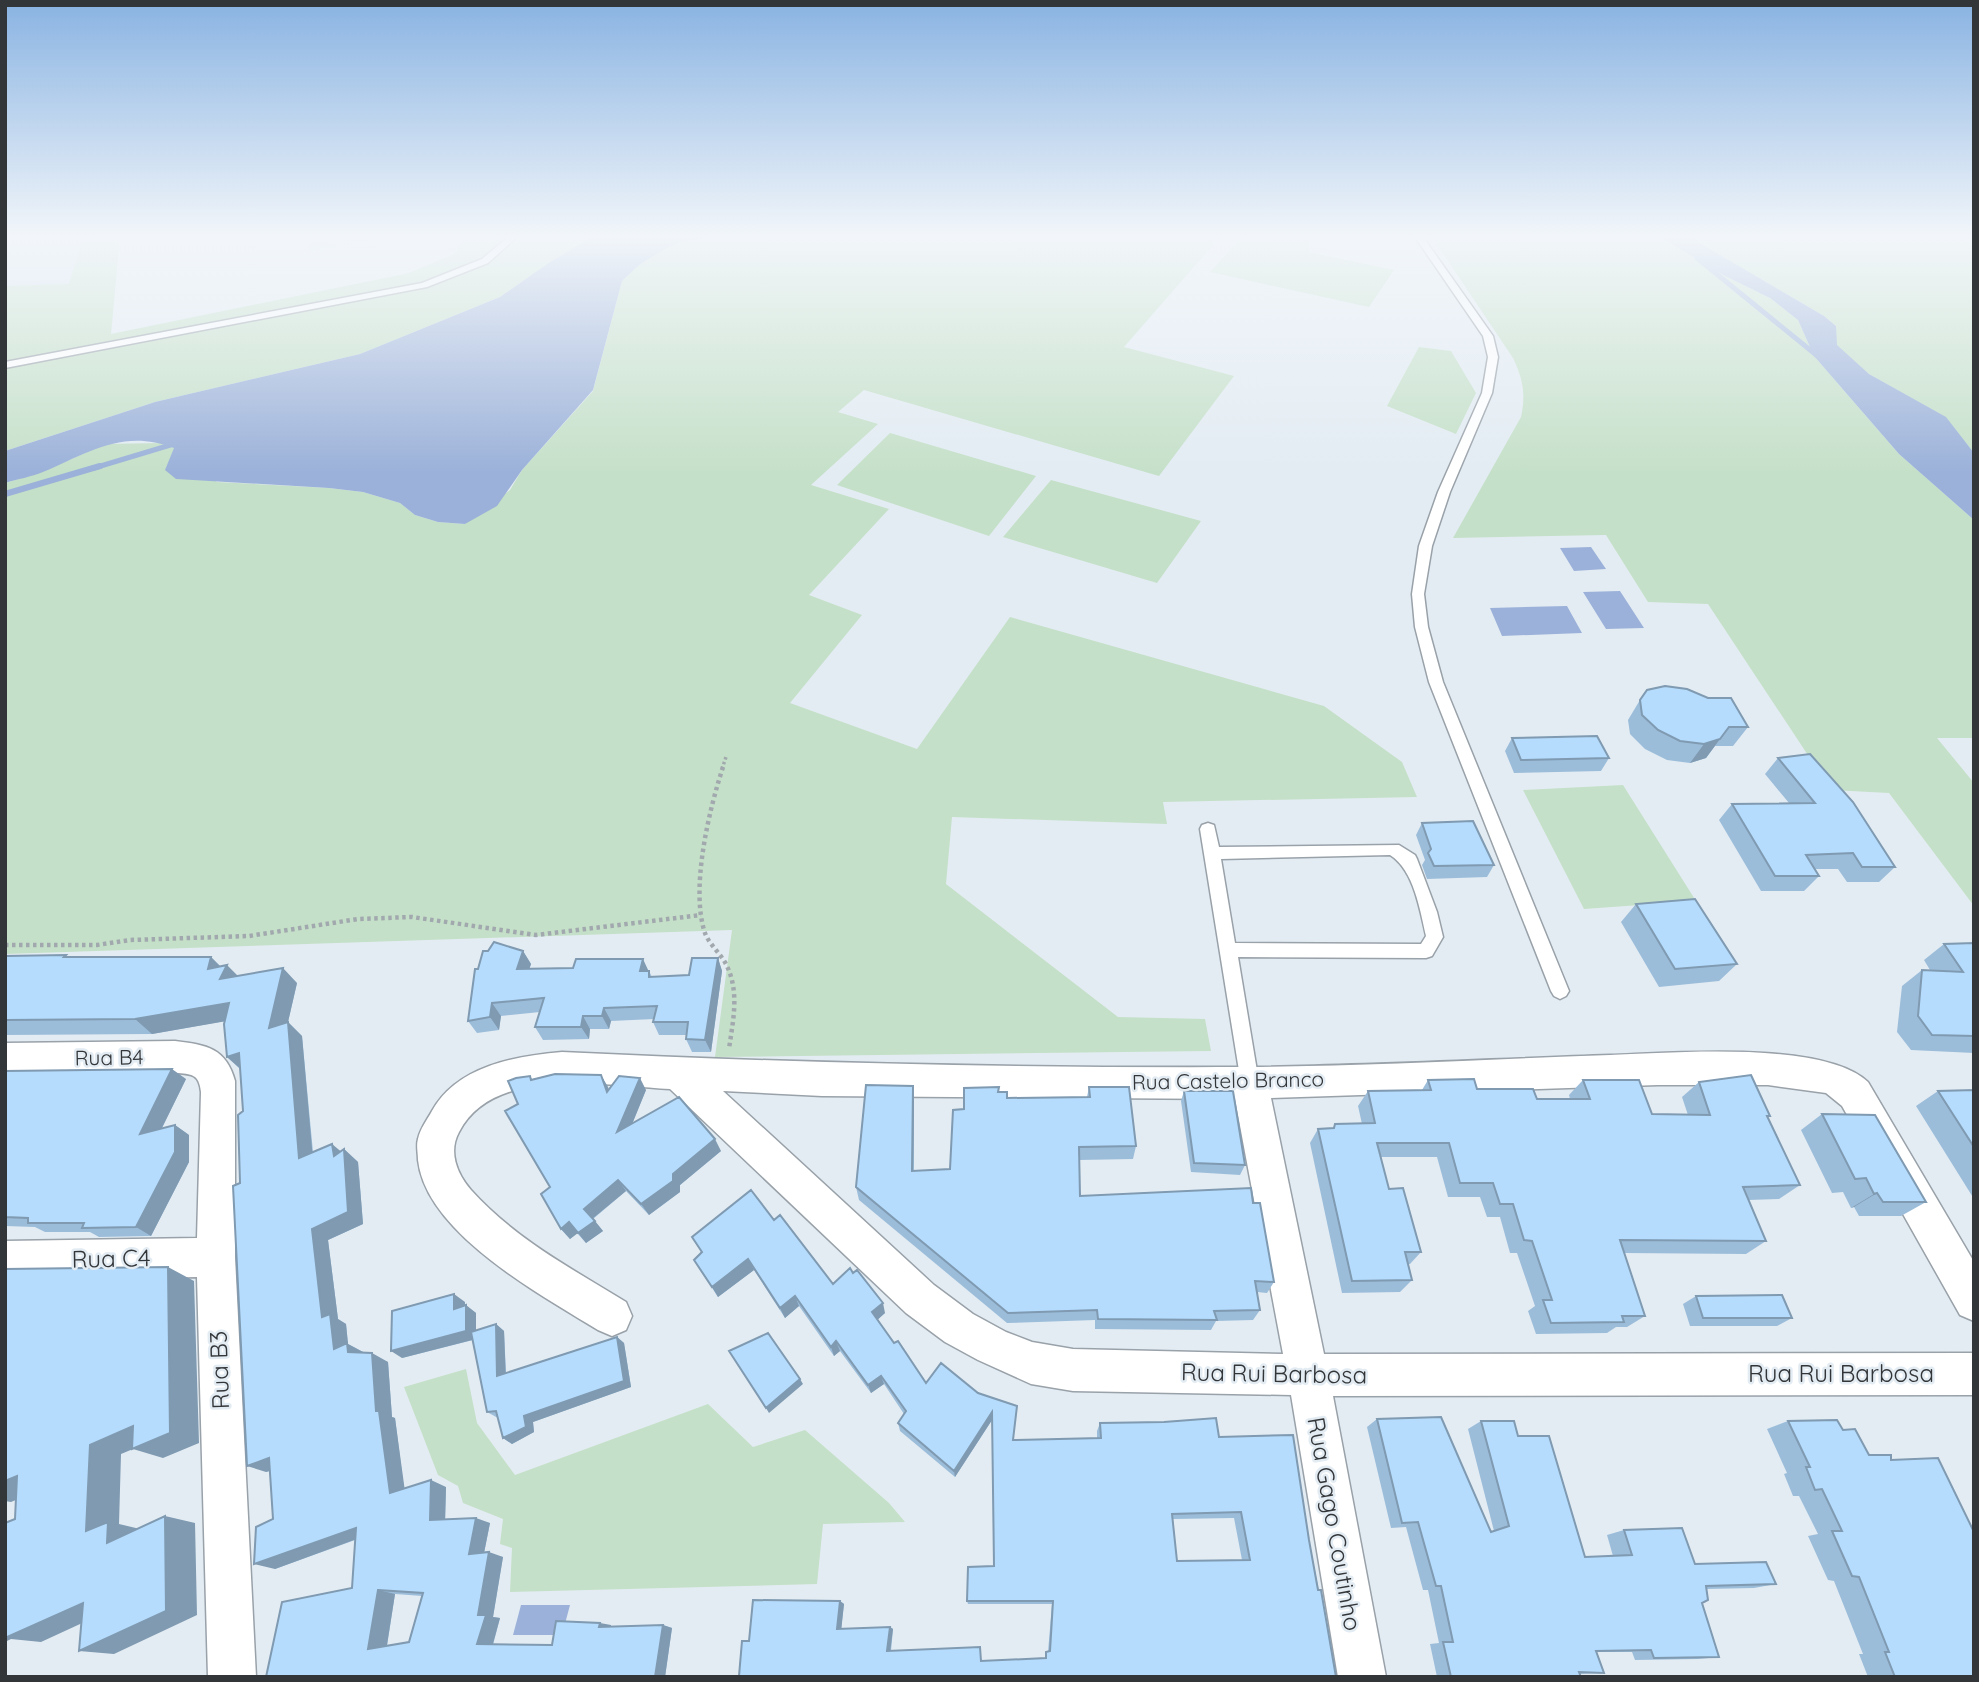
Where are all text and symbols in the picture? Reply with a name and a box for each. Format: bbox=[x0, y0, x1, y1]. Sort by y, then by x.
street label: Rua B4 bbox=[74, 1043, 144, 1071]
street label: Rua Castelo Branco bbox=[1132, 1065, 1324, 1095]
street label: Rua C4 bbox=[71, 1242, 151, 1274]
street label: Rua B3 bbox=[203, 1330, 235, 1410]
street label: Rua Rui Barbosa bbox=[1181, 1356, 1367, 1390]
street label: Rua Rui Barbosa bbox=[1748, 1358, 1934, 1388]
street label: Rua Gago Coutinho bbox=[1301, 1414, 1369, 1633]

